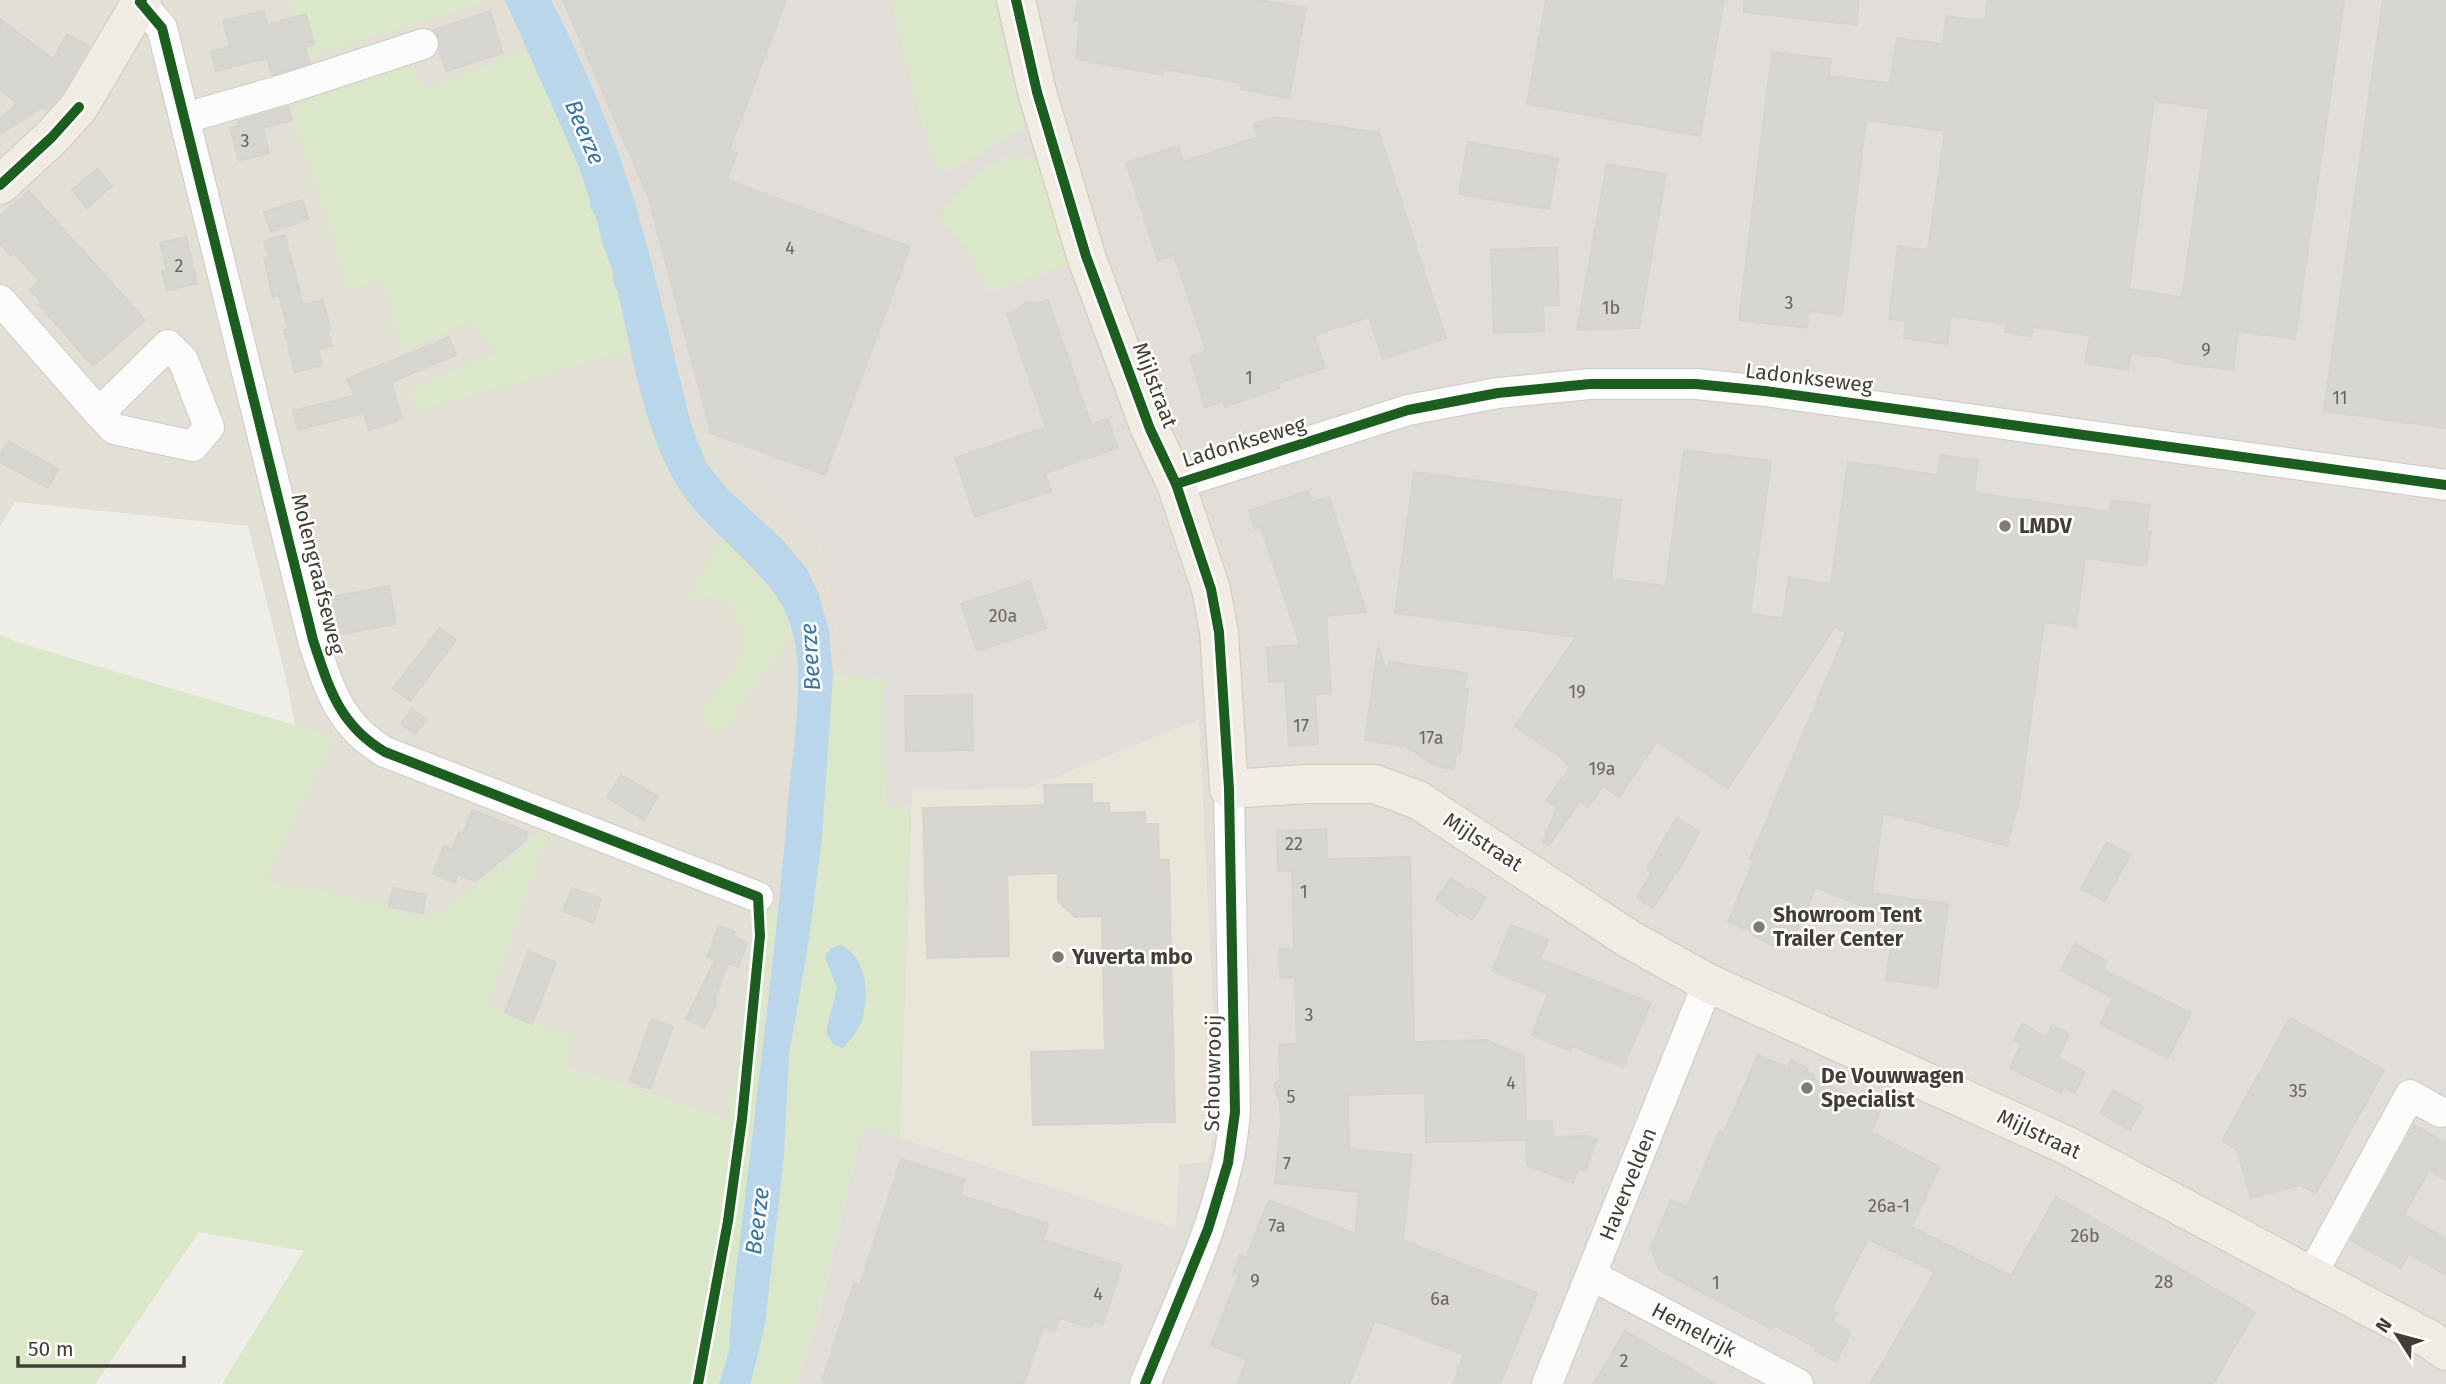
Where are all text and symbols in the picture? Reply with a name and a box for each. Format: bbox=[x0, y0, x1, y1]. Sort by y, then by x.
water label: Beerze bbox=[559, 95, 611, 169]
house number: 3 bbox=[241, 130, 249, 152]
house number: 4 bbox=[785, 237, 795, 259]
house number: 2 bbox=[175, 255, 184, 277]
house number: 3 bbox=[1785, 292, 1793, 314]
house number: 1b bbox=[1602, 297, 1620, 319]
street label: Mijlstraat bbox=[1127, 339, 1183, 432]
house number: 9 bbox=[2201, 339, 2211, 361]
street label: Ladonkseweg bbox=[1744, 357, 1874, 399]
house number: 1 bbox=[1245, 367, 1253, 389]
house number: 11 bbox=[2332, 387, 2348, 409]
street label: Ladonkseweg bbox=[1179, 411, 1309, 473]
street label: Molengraafseweg bbox=[285, 491, 351, 657]
place label: LMDV bbox=[2019, 513, 2073, 539]
marker: LMDV bbox=[1997, 518, 2013, 534]
house number: 20a bbox=[989, 605, 1017, 627]
water label: Beerze bbox=[794, 622, 826, 692]
house number: 19 bbox=[1568, 681, 1586, 703]
house number: 17 bbox=[1293, 715, 1309, 737]
house number: 17a bbox=[1418, 727, 1444, 749]
house number: 19a bbox=[1589, 758, 1615, 780]
street label: Mijlstraat bbox=[1438, 807, 1528, 877]
house number: 22 bbox=[1285, 833, 1303, 855]
house number: 1 bbox=[1300, 881, 1308, 903]
place label: Showroom Tent Trailer Center bbox=[1773, 902, 1923, 952]
marker: Showroom Tent Trailer Center bbox=[1751, 919, 1767, 935]
place label: Yuverta mbo bbox=[1071, 944, 1193, 970]
marker: Yuverta mbo bbox=[1050, 949, 1066, 965]
house number: 3 bbox=[1305, 1004, 1313, 1026]
street label: Schouwrooij bbox=[1199, 1014, 1227, 1132]
place label: De Vouwwagen Specialist bbox=[1821, 1063, 1964, 1113]
house number: 4 bbox=[1506, 1072, 1516, 1094]
marker: De Vouwwagen Specialist bbox=[1799, 1080, 1815, 1096]
house number: 35 bbox=[2289, 1080, 2307, 1102]
house number: 5 bbox=[1286, 1086, 1296, 1108]
street label: Mijlstraat bbox=[1993, 1103, 2085, 1165]
street label: Havervelden bbox=[1594, 1124, 1662, 1244]
house number: 7 bbox=[1283, 1153, 1291, 1175]
water label: Beerze bbox=[739, 1186, 775, 1256]
house number: 26a-1 bbox=[1868, 1195, 1910, 1217]
house number: 7a bbox=[1268, 1215, 1286, 1237]
house number: 26b bbox=[2070, 1225, 2100, 1247]
house number: 9 bbox=[1250, 1270, 1260, 1292]
house number: 28 bbox=[2155, 1271, 2173, 1293]
house number: 1 bbox=[1712, 1272, 1720, 1294]
house number: 4 bbox=[1093, 1283, 1103, 1305]
house number: 6a bbox=[1430, 1288, 1450, 1310]
street label: Hemelrijk bbox=[1647, 1297, 1741, 1363]
north arrow bbox=[2362, 1300, 2432, 1370]
text: N bbox=[2371, 1313, 2397, 1337]
scale bar bbox=[18, 1324, 184, 1368]
text: 50 m bbox=[28, 1336, 74, 1362]
house number: 2 bbox=[1620, 1350, 1629, 1372]

